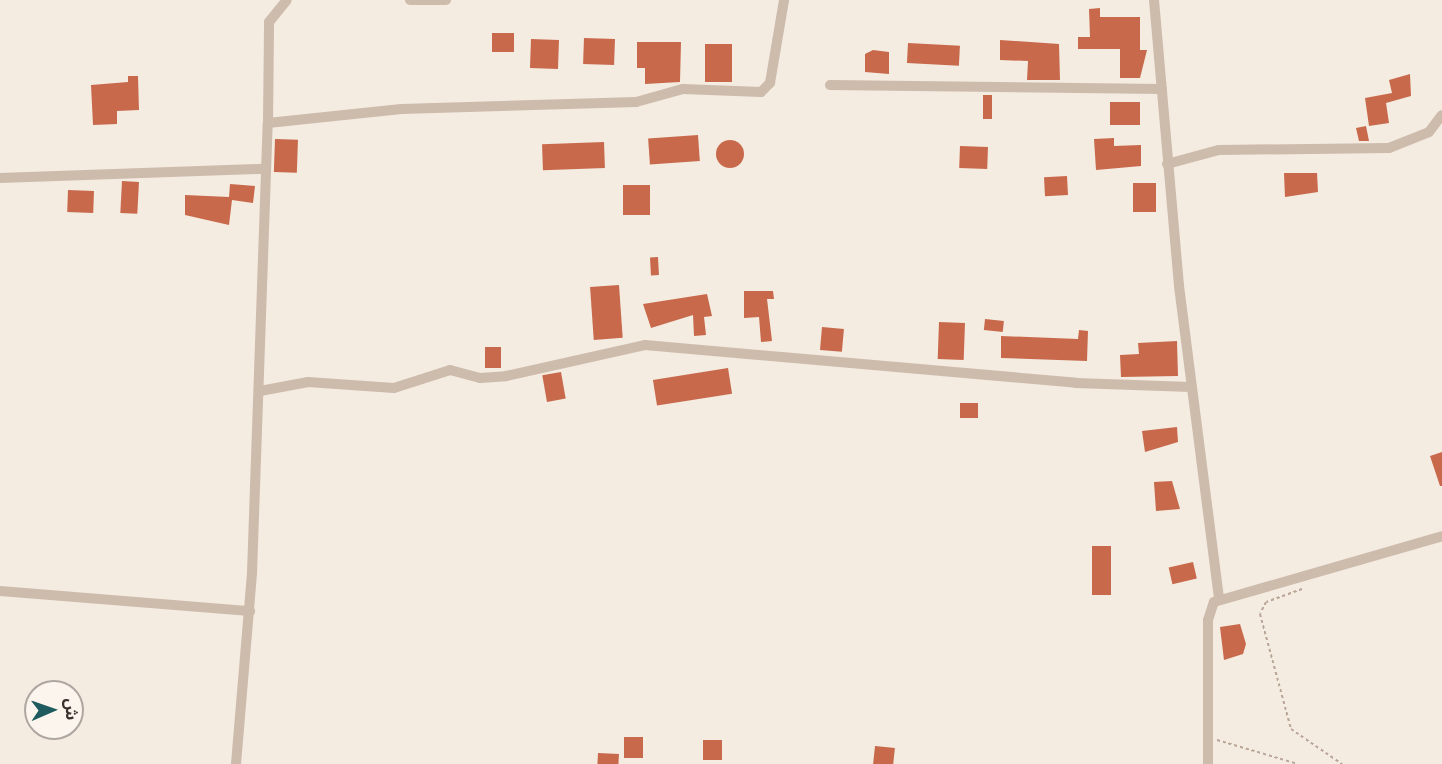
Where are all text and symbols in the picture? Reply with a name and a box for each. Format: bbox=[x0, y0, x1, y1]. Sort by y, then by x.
north arrow bbox=[24, 680, 84, 740]
text: ش bbox=[61, 698, 80, 721]

